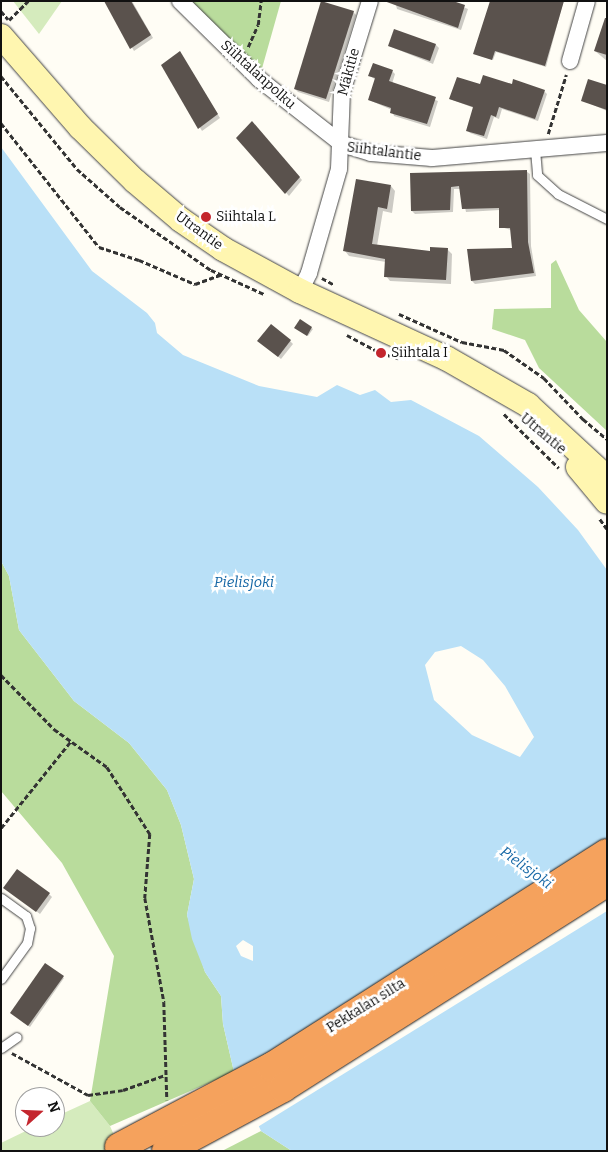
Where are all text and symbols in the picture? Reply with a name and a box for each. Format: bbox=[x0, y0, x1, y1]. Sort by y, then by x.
street label: Siihtalanpolku bbox=[217, 37, 299, 113]
street label: Mäkitie bbox=[335, 46, 363, 98]
street label: Siihtalantie bbox=[346, 139, 422, 165]
street label: Utrantie bbox=[172, 208, 226, 254]
place label: Siihtala L bbox=[216, 209, 276, 225]
marker: Siihtala L bbox=[200, 211, 212, 223]
place label: Siihtala I bbox=[391, 345, 448, 361]
marker: Siihtala I bbox=[375, 347, 387, 359]
street label: Utrantie bbox=[517, 410, 569, 458]
water label: Pielisjoki bbox=[214, 574, 274, 592]
water label: Pielisjoki bbox=[496, 843, 556, 893]
street label: Pekkalan silta bbox=[324, 975, 408, 1037]
north arrow bbox=[15, 1087, 65, 1137]
text: N bbox=[44, 1099, 63, 1115]

